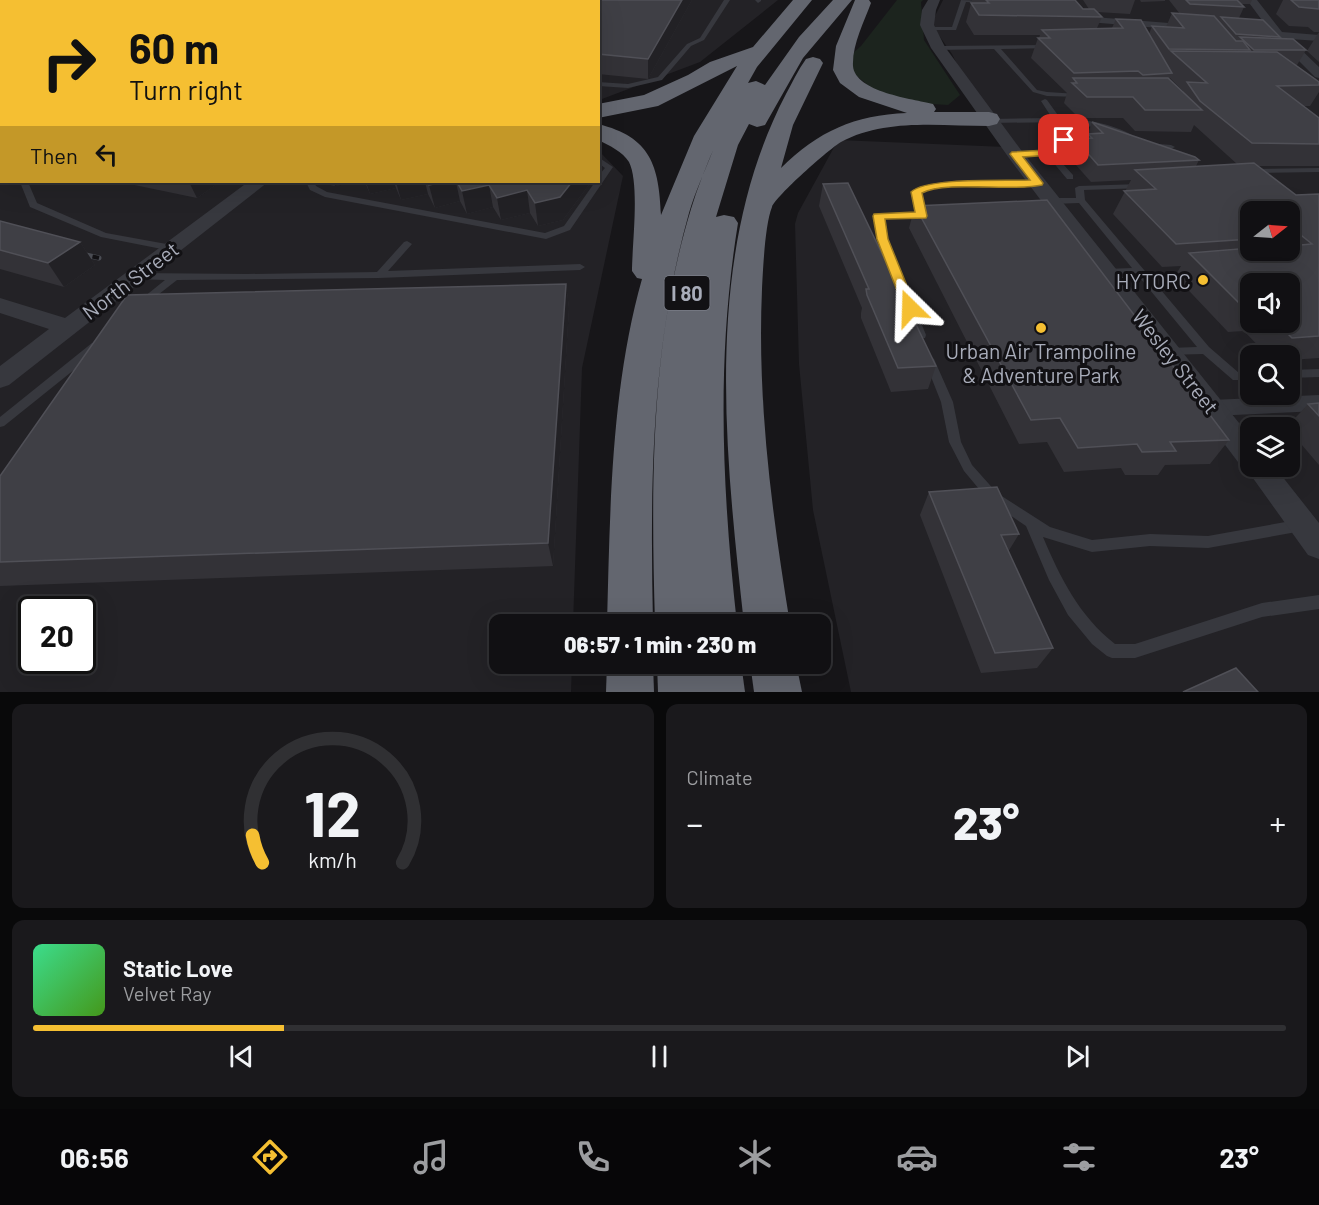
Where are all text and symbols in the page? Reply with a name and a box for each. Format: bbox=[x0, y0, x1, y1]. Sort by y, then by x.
text: 60 m bbox=[129, 22, 219, 72]
icon: right bbox=[30, 24, 108, 102]
text: Turn right bbox=[129, 73, 243, 105]
pin bbox=[1038, 114, 1089, 165]
icon: arrive bbox=[1047, 123, 1080, 156]
icon: left bbox=[90, 138, 123, 171]
text: Then bbox=[30, 142, 78, 168]
north arrow bbox=[1240, 201, 1300, 261]
map controls bbox=[1240, 201, 1300, 477]
street label: North Street bbox=[77, 236, 183, 324]
place label: HYTORC bbox=[1116, 268, 1191, 293]
marker: HYTORC bbox=[1196, 273, 1210, 287]
button: sound bbox=[1240, 273, 1300, 333]
road number: I 80 bbox=[664, 276, 710, 310]
position arrow bbox=[878, 276, 942, 340]
street label: Wesley Street bbox=[1128, 304, 1224, 418]
marker: Urban Air Trampoline & Adventure Park bbox=[1034, 321, 1048, 335]
place label: Urban Air Trampoline & Adventure Park bbox=[946, 338, 1136, 387]
button: search bbox=[1240, 345, 1300, 405]
button: layers bbox=[1240, 417, 1300, 477]
speed limit sign: 20 bbox=[18, 596, 96, 674]
text: 06:57 · 1 min · 230 m bbox=[564, 631, 756, 657]
text: Climate bbox=[687, 765, 753, 789]
text: 12 bbox=[304, 775, 361, 849]
text: 23° bbox=[953, 795, 1019, 849]
text: − bbox=[687, 803, 703, 843]
text: + bbox=[1269, 803, 1286, 843]
text: km/h bbox=[308, 847, 357, 872]
text: Static Love bbox=[123, 955, 233, 981]
text: Velvet Ray bbox=[123, 981, 212, 1005]
icon: previous bbox=[225, 1040, 258, 1073]
icon: pause bbox=[643, 1040, 676, 1073]
icon: next bbox=[1061, 1040, 1094, 1073]
icon: directions bbox=[249, 1136, 291, 1178]
icon: music bbox=[410, 1136, 452, 1178]
icon: phone bbox=[572, 1136, 614, 1178]
icon: climate bbox=[734, 1136, 776, 1178]
icon: car bbox=[896, 1136, 938, 1178]
icon: filters bbox=[1058, 1136, 1100, 1178]
text: 06:56 bbox=[60, 1141, 129, 1173]
text: 23° bbox=[1219, 1141, 1259, 1173]

